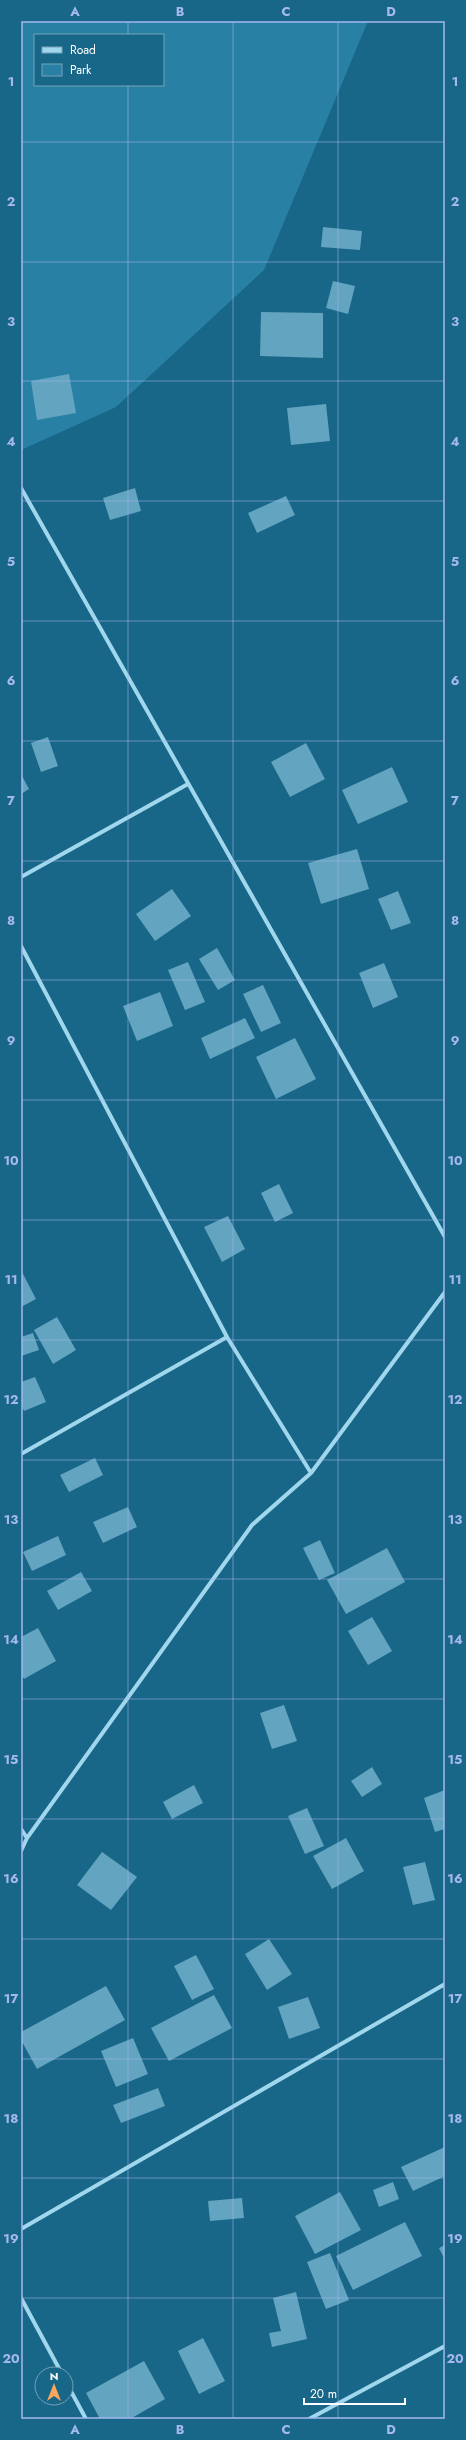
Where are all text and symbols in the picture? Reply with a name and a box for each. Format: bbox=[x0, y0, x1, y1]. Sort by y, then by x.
text: A bbox=[69, 2, 80, 21]
text: B bbox=[176, 2, 185, 21]
text: C bbox=[281, 2, 291, 21]
text: D bbox=[386, 2, 396, 21]
legend bbox=[34, 34, 164, 86]
text: Road bbox=[70, 41, 96, 59]
text: Park bbox=[70, 61, 92, 79]
text: 1 bbox=[8, 72, 14, 91]
text: 1 bbox=[452, 72, 458, 91]
text: 2 bbox=[7, 192, 15, 211]
text: 2 bbox=[451, 192, 459, 211]
text: 3 bbox=[7, 312, 15, 331]
text: 3 bbox=[451, 312, 459, 331]
text: 4 bbox=[6, 432, 16, 451]
text: 4 bbox=[450, 432, 460, 451]
text: 5 bbox=[7, 552, 15, 571]
text: 5 bbox=[451, 552, 459, 571]
text: 6 bbox=[7, 671, 16, 690]
text: 6 bbox=[451, 671, 460, 690]
text: 7 bbox=[7, 791, 15, 810]
text: 7 bbox=[451, 791, 459, 810]
text: 8 bbox=[7, 911, 15, 930]
text: 8 bbox=[451, 911, 459, 930]
text: 9 bbox=[7, 1031, 16, 1050]
text: 9 bbox=[451, 1031, 460, 1050]
text: 10 bbox=[3, 1151, 19, 1170]
text: 10 bbox=[447, 1151, 463, 1170]
text: 11 bbox=[4, 1270, 18, 1289]
text: 11 bbox=[448, 1270, 462, 1289]
text: 12 bbox=[3, 1390, 19, 1409]
text: 12 bbox=[447, 1390, 463, 1409]
text: 13 bbox=[4, 1510, 18, 1529]
text: 13 bbox=[448, 1510, 462, 1529]
text: 14 bbox=[3, 1630, 19, 1649]
text: 14 bbox=[447, 1630, 463, 1649]
text: 15 bbox=[3, 1750, 19, 1769]
text: 15 bbox=[447, 1750, 463, 1769]
text: 16 bbox=[3, 1869, 19, 1888]
text: 16 bbox=[447, 1869, 463, 1888]
text: 17 bbox=[4, 1989, 18, 2008]
text: 17 bbox=[448, 1989, 462, 2008]
text: 18 bbox=[4, 2109, 18, 2128]
text: 18 bbox=[448, 2109, 462, 2128]
text: 19 bbox=[3, 2229, 19, 2248]
text: 19 bbox=[447, 2229, 463, 2248]
text: 20 bbox=[2, 2349, 20, 2368]
text: 20 bbox=[446, 2349, 464, 2368]
north arrow bbox=[34, 2366, 74, 2406]
text: N bbox=[50, 2368, 58, 2384]
scale bar bbox=[304, 2380, 405, 2406]
text: 20 m bbox=[310, 2385, 337, 2403]
text: A bbox=[69, 2420, 80, 2439]
text: B bbox=[176, 2420, 185, 2439]
text: C bbox=[281, 2420, 291, 2439]
text: D bbox=[386, 2420, 396, 2439]

